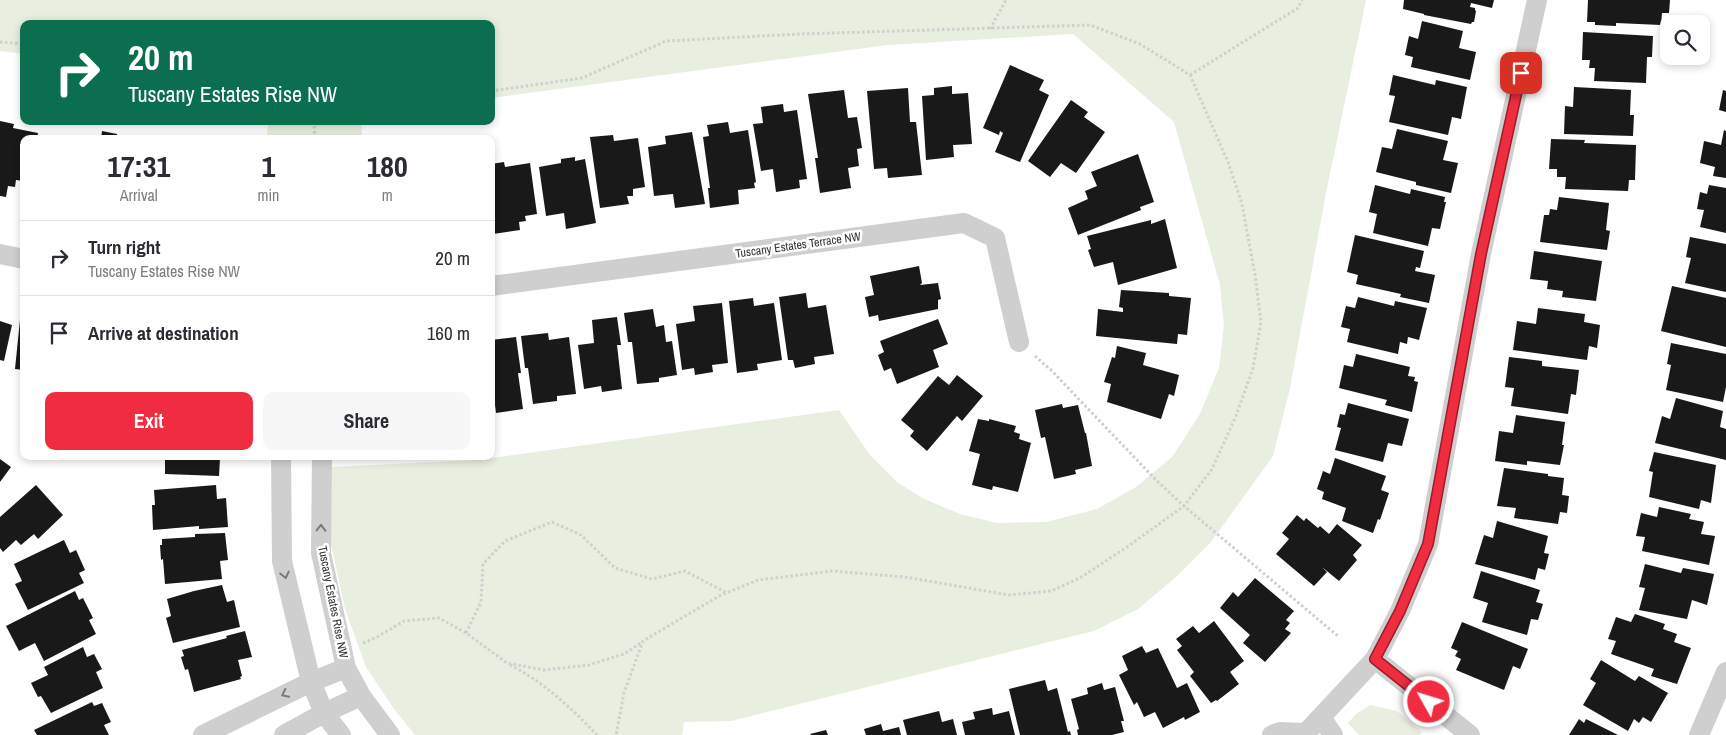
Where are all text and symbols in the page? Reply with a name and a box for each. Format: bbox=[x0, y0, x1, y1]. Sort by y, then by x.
map controls bbox=[1660, 15, 1710, 65]
button: search bbox=[1660, 15, 1710, 65]
text: 20 m bbox=[128, 34, 193, 81]
icon: right bbox=[45, 40, 110, 105]
pin bbox=[1500, 52, 1542, 94]
icon: arrive bbox=[1507, 59, 1535, 87]
text: Tuscany Estates Rise NW bbox=[128, 79, 337, 109]
text: 17:31 bbox=[107, 146, 170, 186]
text: 1 bbox=[262, 146, 275, 186]
text: 180 bbox=[367, 146, 408, 186]
text: Arrival bbox=[120, 184, 158, 206]
text: min bbox=[257, 184, 279, 206]
text: m bbox=[382, 184, 393, 206]
street label: Tuscany Estates Terrace NW bbox=[734, 228, 862, 262]
text: Turn right bbox=[88, 234, 160, 260]
icon: right bbox=[45, 244, 73, 272]
text: 20 m bbox=[435, 245, 470, 271]
text: Tuscany Estates Rise NW bbox=[88, 260, 240, 282]
icon: arrive bbox=[45, 319, 73, 347]
text: Arrive at destination bbox=[88, 320, 239, 346]
text: 160 m bbox=[427, 320, 470, 346]
button: Exit bbox=[45, 392, 253, 450]
button: Share bbox=[263, 392, 470, 450]
one-way arrow bbox=[316, 523, 326, 531]
street label: Tuscany Estates Rise NW bbox=[314, 545, 352, 660]
one-way arrow bbox=[279, 570, 290, 579]
position arrow bbox=[1402, 675, 1454, 727]
one-way arrow bbox=[281, 688, 290, 699]

